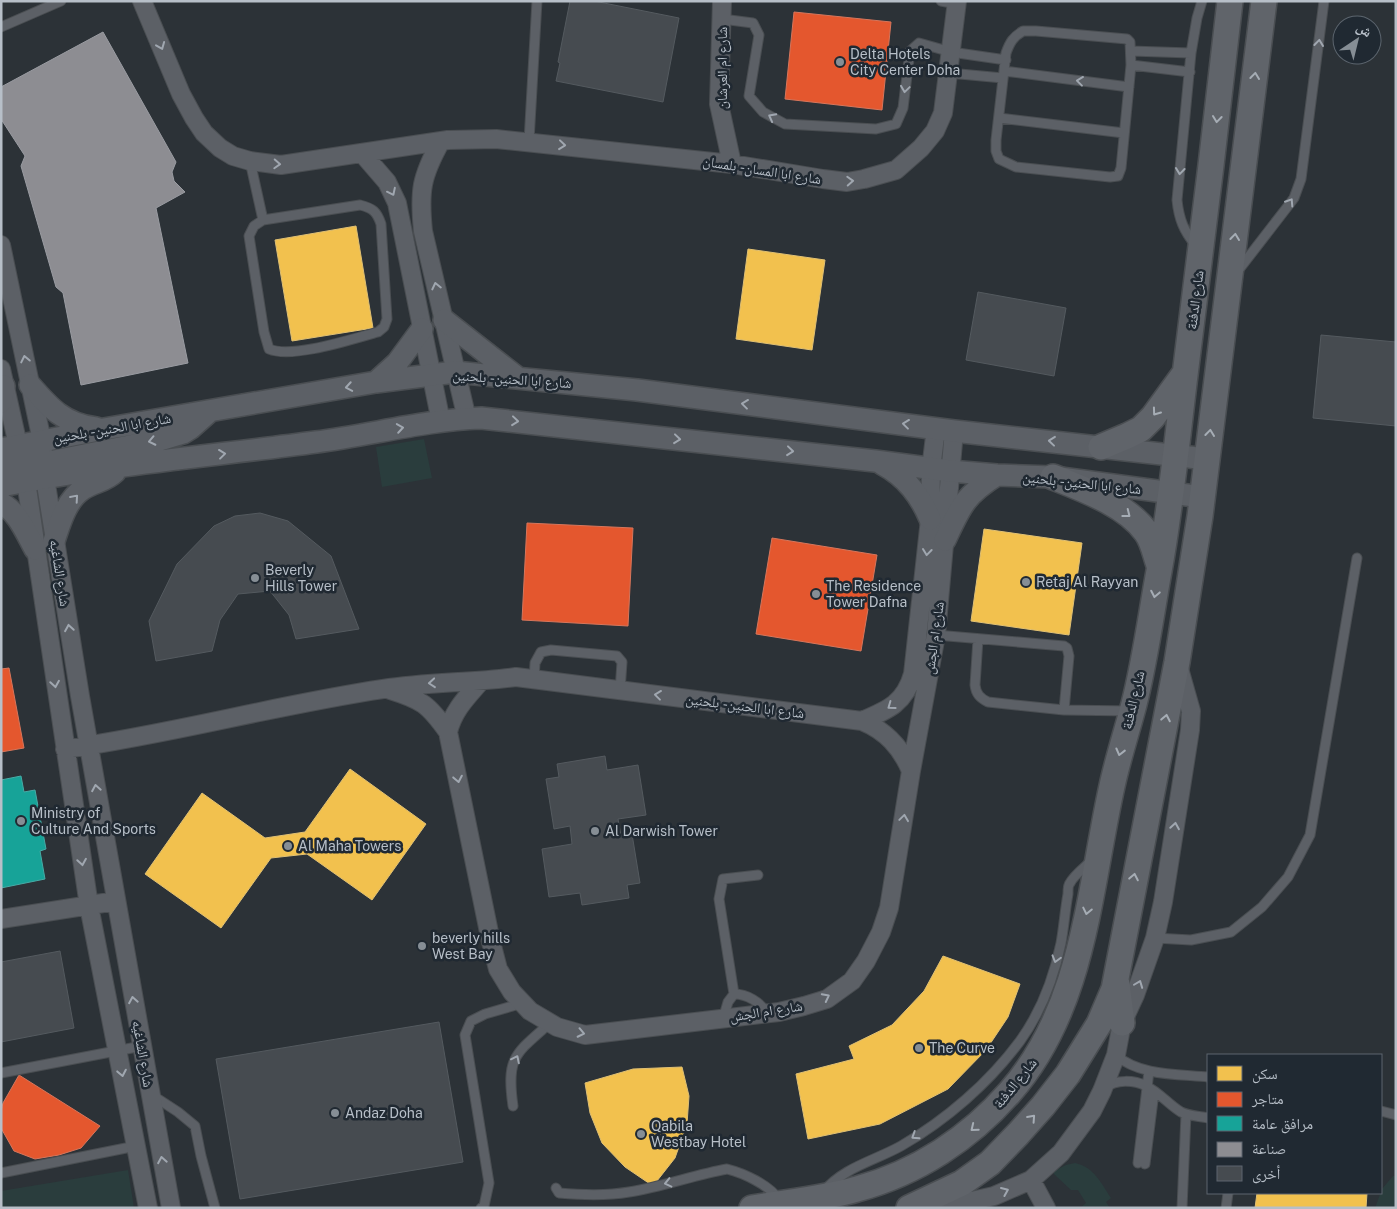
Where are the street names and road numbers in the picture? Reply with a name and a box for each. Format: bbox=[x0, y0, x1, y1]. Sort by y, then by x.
street label: شارع ام العرشان bbox=[714, 27, 732, 109]
street label: شارع ابا المسان - بلمسان bbox=[701, 153, 822, 189]
street label: شارع الدفنة bbox=[1183, 270, 1209, 331]
street label: شارع ابا الحنين - بلحنين bbox=[452, 367, 572, 393]
street label: شارع ابا الحنين - بلحنين bbox=[52, 410, 172, 448]
street label: شارع ابا الحنين - بلحنين bbox=[1022, 469, 1142, 499]
street label: شارع الشاغيه bbox=[45, 538, 73, 608]
street label: شارع ام الجش bbox=[921, 601, 949, 676]
street label: شارع الدفنة bbox=[1119, 669, 1149, 731]
street label: شارع ابا الحنين - بلحنين bbox=[685, 691, 805, 723]
street label: شارع ام الجش bbox=[728, 997, 804, 1027]
street label: شارع الشاغيه bbox=[127, 1019, 157, 1089]
street label: شارع الدفنة bbox=[990, 1055, 1041, 1112]

